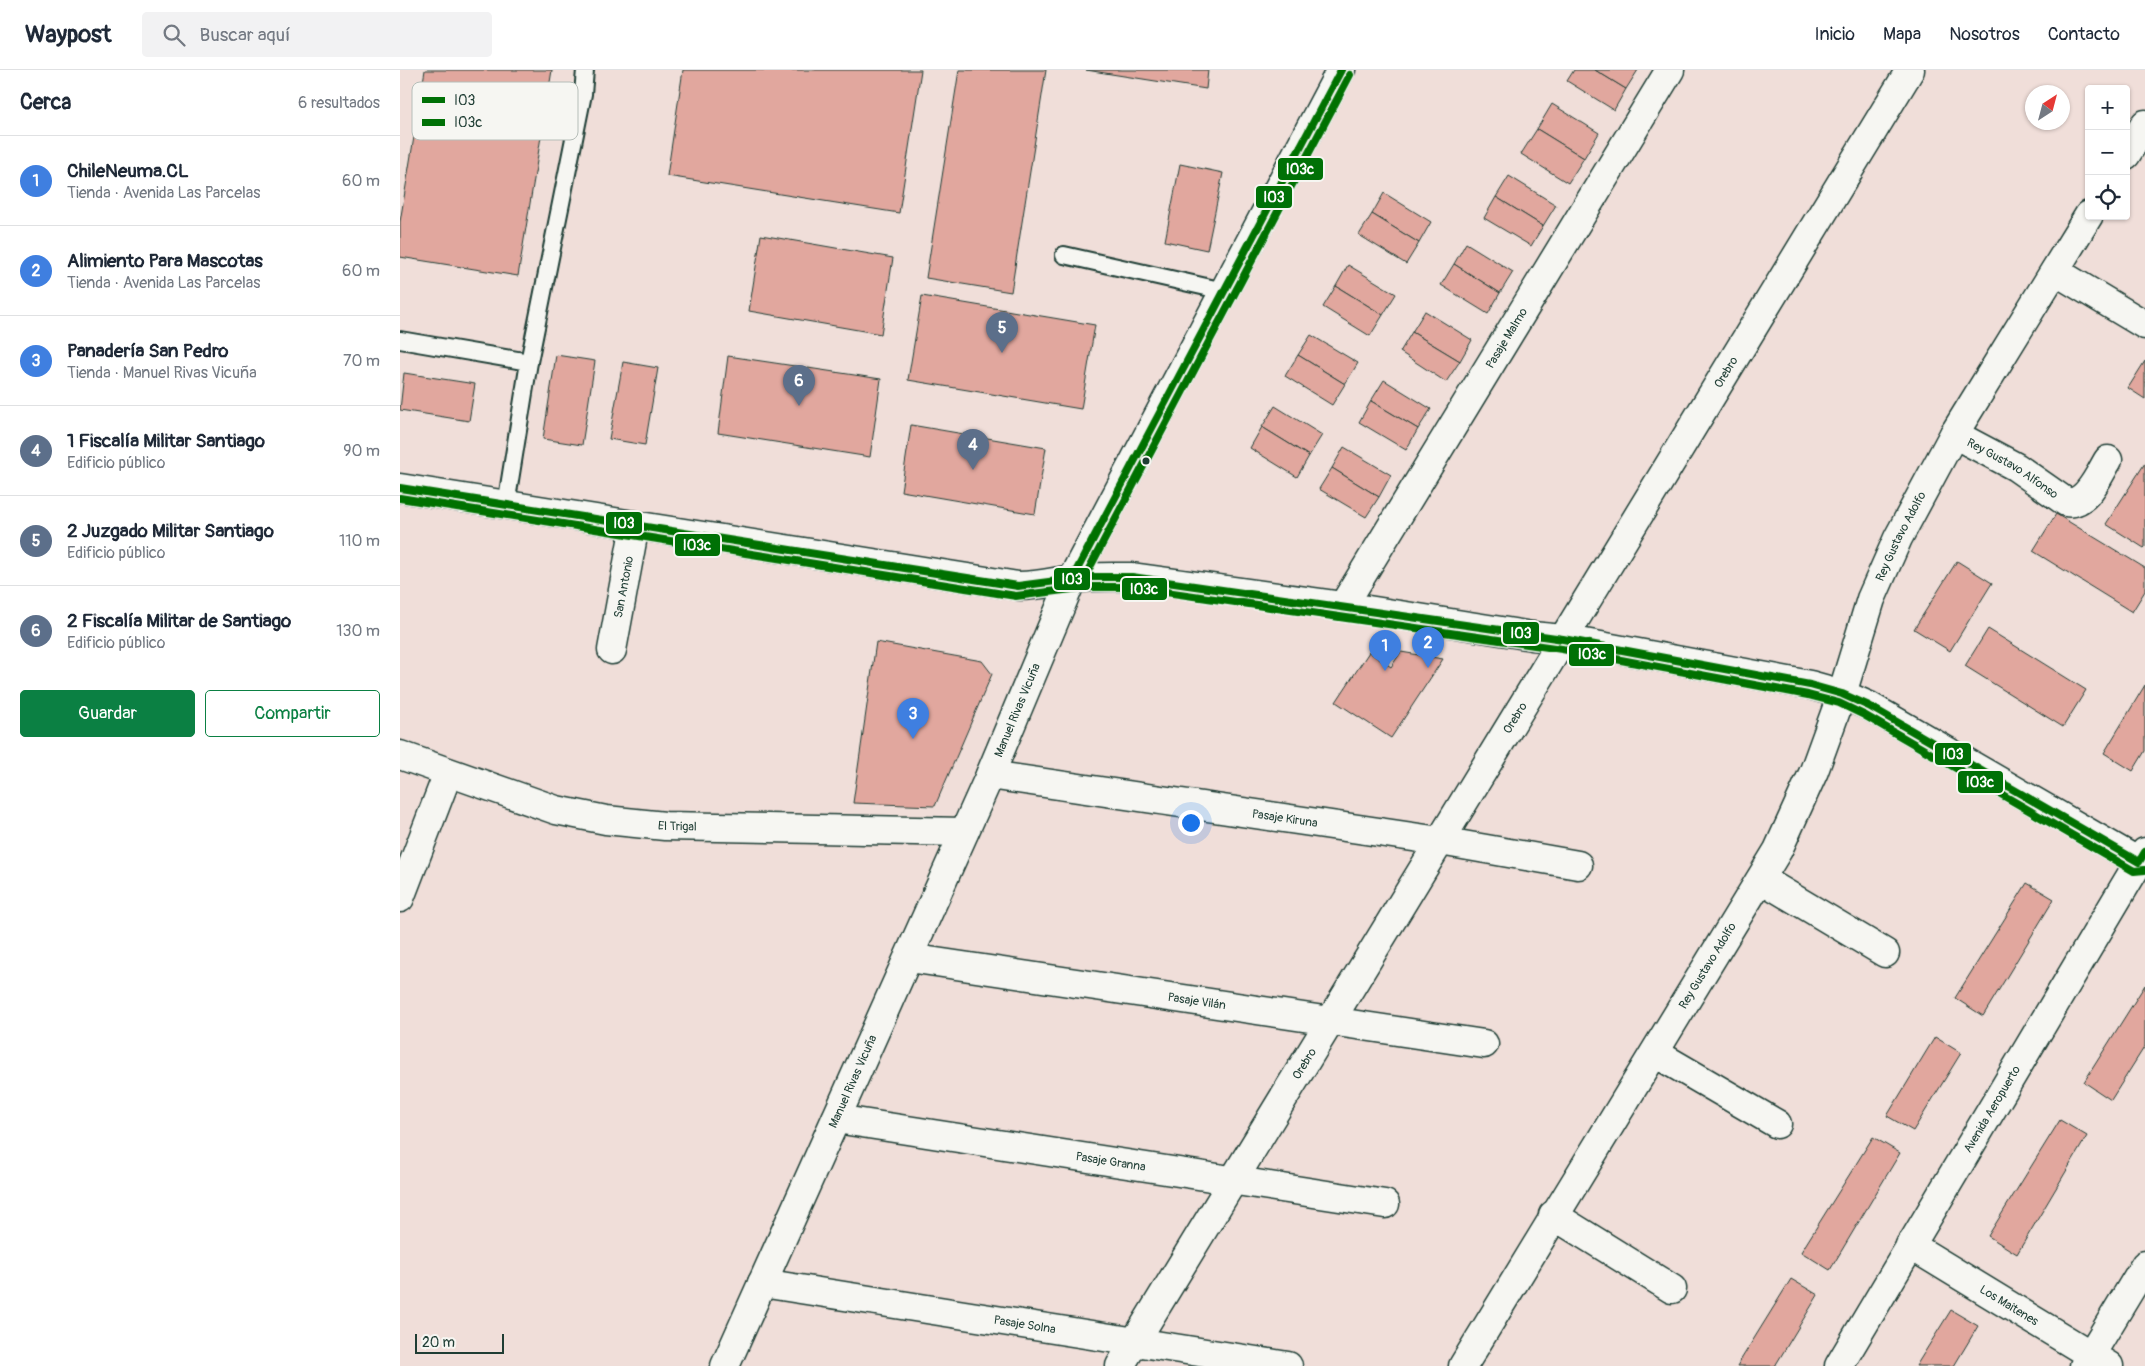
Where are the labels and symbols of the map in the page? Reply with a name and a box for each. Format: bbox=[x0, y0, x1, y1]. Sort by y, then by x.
legend bbox=[412, 82, 578, 140]
north arrow bbox=[2025, 85, 2070, 130]
text: I03 bbox=[454, 92, 476, 109]
text: I03c bbox=[454, 114, 482, 131]
line badge: I03c bbox=[1277, 157, 1324, 181]
text: I03c bbox=[1286, 161, 1314, 178]
line badge: I03 bbox=[1255, 185, 1293, 209]
text: I03 bbox=[1263, 189, 1285, 206]
street label: Pasaje Malmo bbox=[1483, 305, 1531, 371]
pin: 5 bbox=[986, 312, 1018, 353]
street label: Orebro bbox=[1711, 353, 1742, 391]
pin: 6 bbox=[783, 365, 815, 406]
pin: 4 bbox=[957, 429, 989, 470]
street label: Rey Gustavo Alfonso bbox=[1964, 435, 2061, 503]
unlabelled marker bbox=[1141, 456, 1151, 466]
street label: Rey Gustavo Adolfo bbox=[1873, 489, 1930, 584]
line badge: I03 bbox=[605, 511, 643, 535]
text: I03 bbox=[613, 515, 635, 532]
line badge: I03c bbox=[674, 533, 721, 557]
text: I03c bbox=[683, 537, 711, 554]
street label: San Antonio bbox=[611, 554, 637, 619]
line badge: I03 bbox=[1053, 567, 1091, 591]
text: I03 bbox=[1061, 571, 1083, 588]
line badge: I03c bbox=[1121, 577, 1168, 601]
text: I03c bbox=[1130, 581, 1158, 598]
line badge: I03 bbox=[1502, 621, 1540, 645]
text: I03 bbox=[1510, 625, 1532, 642]
pin: 2 bbox=[1412, 627, 1444, 668]
pin: 1 bbox=[1369, 630, 1401, 671]
line badge: I03c bbox=[1568, 643, 1615, 667]
text: I03c bbox=[1578, 646, 1606, 663]
street label: Manuel Rivas Vicuña bbox=[991, 661, 1044, 760]
pin: 3 bbox=[897, 698, 929, 739]
street label: Orebro bbox=[1500, 699, 1531, 737]
line badge: I03 bbox=[1934, 742, 1972, 766]
text: I03 bbox=[1942, 746, 1964, 763]
line badge: I03c bbox=[1957, 770, 2004, 794]
text: I03c bbox=[1966, 774, 1994, 791]
street label: Pasaje Kiruna bbox=[1251, 807, 1319, 831]
your location bbox=[1178, 810, 1204, 836]
street label: El Trigal bbox=[657, 818, 697, 835]
street label: Rey Gustavo Adolfo bbox=[1676, 920, 1740, 1012]
street label: Pasaje Vilán bbox=[1167, 990, 1227, 1013]
street label: Manuel Rivas Vicuña bbox=[826, 1032, 881, 1130]
street label: Orebro bbox=[1289, 1045, 1320, 1082]
street label: Avenida Aeropuerto bbox=[1961, 1063, 2024, 1156]
street label: Pasaje Granna bbox=[1075, 1149, 1147, 1175]
street label: Los Maitenes bbox=[1977, 1282, 2042, 1330]
street label: Pasaje Solna bbox=[993, 1313, 1057, 1337]
scale bar bbox=[415, 1331, 504, 1354]

